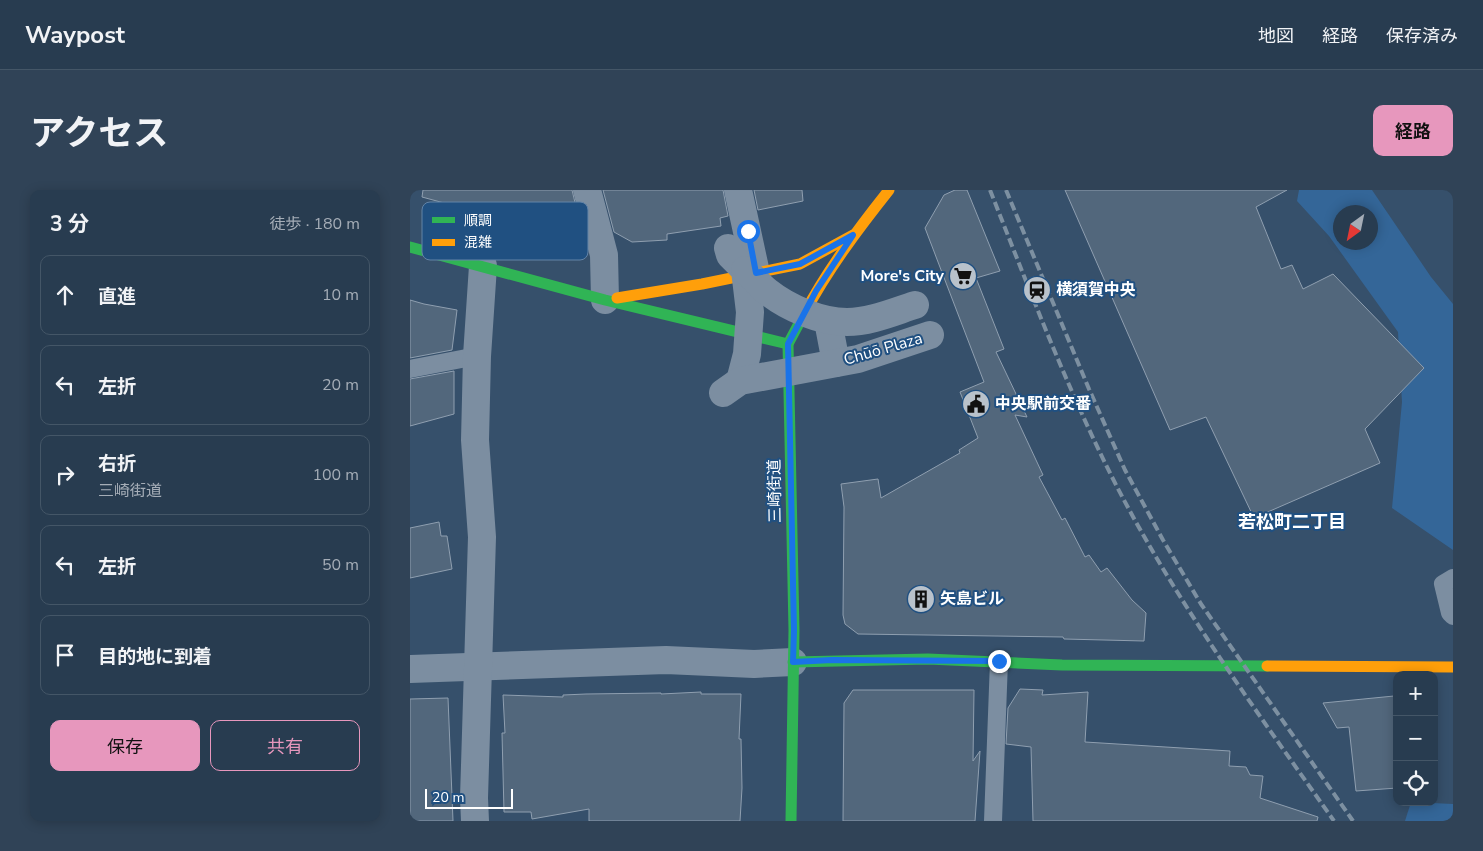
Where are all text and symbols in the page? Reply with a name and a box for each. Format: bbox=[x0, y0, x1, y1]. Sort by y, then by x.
text: Waypost bbox=[25, 19, 125, 51]
text: 地図 bbox=[1258, 24, 1294, 48]
text: 経路 bbox=[1322, 24, 1358, 48]
text: 保存済み bbox=[1386, 24, 1458, 48]
button: 経路 bbox=[1373, 105, 1453, 156]
text: アクセス bbox=[30, 110, 168, 157]
legend bbox=[422, 202, 588, 260]
north arrow bbox=[1333, 205, 1378, 250]
text: 3 分 bbox=[50, 210, 89, 238]
text: 順調 bbox=[464, 211, 492, 230]
text: 徒歩 · 180 m bbox=[270, 213, 360, 235]
route start bbox=[737, 220, 760, 243]
text: 混雑 bbox=[464, 233, 492, 252]
supermarket icon: More's City bbox=[948, 261, 978, 291]
place label: More's City bbox=[860, 265, 945, 287]
station icon: 横須賀中央 bbox=[1022, 275, 1052, 305]
place label: 横須賀中央 bbox=[1056, 279, 1136, 301]
icon: ahead bbox=[51, 281, 79, 309]
text: 直進 bbox=[98, 284, 136, 310]
text: 10 m bbox=[322, 284, 359, 306]
street label: Chūō Plaza bbox=[841, 327, 925, 371]
icon: left bbox=[51, 371, 79, 399]
text: 左折 bbox=[98, 374, 136, 400]
text: 20 m bbox=[322, 374, 359, 396]
public building icon: 中央駅前交番 bbox=[961, 389, 991, 419]
place label: 中央駅前交番 bbox=[995, 393, 1091, 415]
text: 右折 bbox=[98, 451, 136, 477]
street label: 三崎街道 bbox=[763, 459, 787, 523]
icon: right bbox=[51, 461, 79, 489]
text: 100 m bbox=[312, 464, 359, 486]
text: 三崎街道 bbox=[98, 480, 162, 502]
district label: 若松町二丁目 bbox=[1238, 510, 1346, 534]
icon: left bbox=[51, 551, 79, 579]
text: 左折 bbox=[98, 554, 136, 580]
text: 50 m bbox=[322, 554, 359, 576]
building icon: 矢島ビル bbox=[906, 584, 936, 614]
place label: 矢島ビル bbox=[940, 588, 1004, 610]
icon: arrive bbox=[51, 641, 79, 669]
text: 目的地に到着 bbox=[98, 644, 212, 670]
route end bbox=[988, 650, 1011, 673]
map controls bbox=[1393, 671, 1438, 806]
button: + bbox=[1393, 671, 1438, 716]
button: − bbox=[1393, 716, 1438, 761]
button: 保存 bbox=[50, 720, 200, 771]
button: 共有 bbox=[210, 720, 360, 771]
button: locate bbox=[1393, 761, 1438, 806]
scale bar bbox=[425, 786, 512, 809]
text: 20 m bbox=[432, 788, 464, 807]

